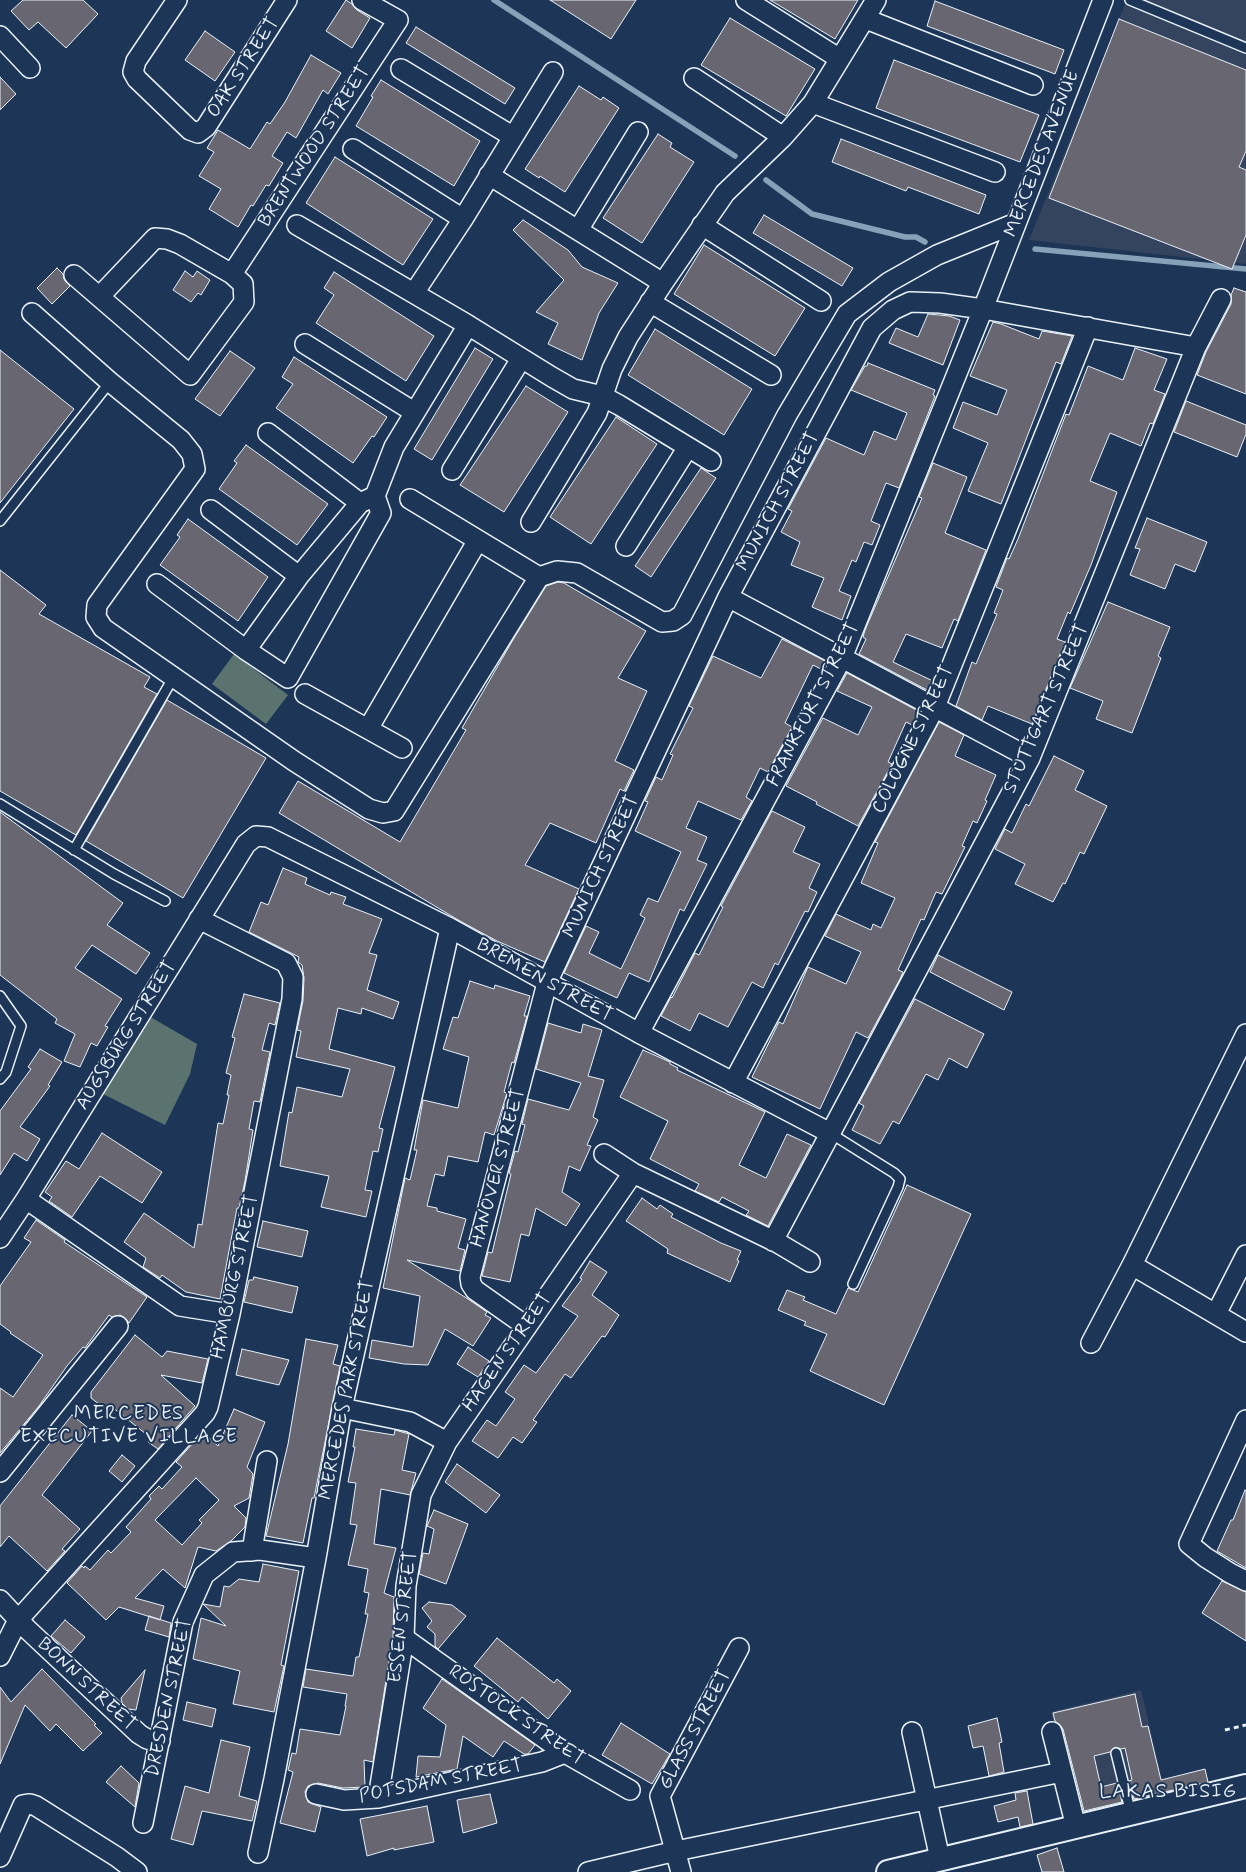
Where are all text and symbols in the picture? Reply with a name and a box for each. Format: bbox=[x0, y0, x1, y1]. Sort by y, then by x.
street label: OAK STREET bbox=[203, 14, 285, 122]
street label: BRENTWOOD STREET bbox=[254, 62, 376, 232]
street label: MERCEDES AVENUE bbox=[1001, 67, 1085, 241]
street label: MUNICH STREET bbox=[733, 428, 825, 576]
street label: FRANKFURT STREET bbox=[763, 619, 865, 791]
street label: STUTTGART STREET bbox=[999, 621, 1095, 797]
street label: COLOGNE STREET bbox=[868, 662, 960, 818]
street label: MUNICH STREET bbox=[559, 792, 645, 942]
street label: BREMEN STREET bbox=[472, 934, 616, 1028]
street label: AUGSBURG STREET bbox=[72, 957, 182, 1115]
street label: HANOVER STREET bbox=[467, 1086, 531, 1250]
street label: HAMBURG STREET bbox=[207, 1193, 265, 1361]
street label: MERCEDES PARK STREET bbox=[315, 1278, 381, 1502]
street label: HAGEN STREET bbox=[459, 1289, 557, 1417]
district label: MERCEDES EXECUTIVE VILLAGE bbox=[18, 1403, 240, 1450]
street label: ESSEN STREET bbox=[385, 1550, 423, 1684]
street label: DRESDEN STREET bbox=[142, 1616, 198, 1780]
street label: BONN STREET bbox=[32, 1633, 140, 1737]
street label: ROSTOCK STREET bbox=[444, 1661, 588, 1771]
street label: GLASS STREET bbox=[655, 1666, 737, 1794]
street label: POTSDAM STREET bbox=[357, 1755, 525, 1809]
district label: LAKAS BISIG bbox=[1098, 1781, 1238, 1805]

